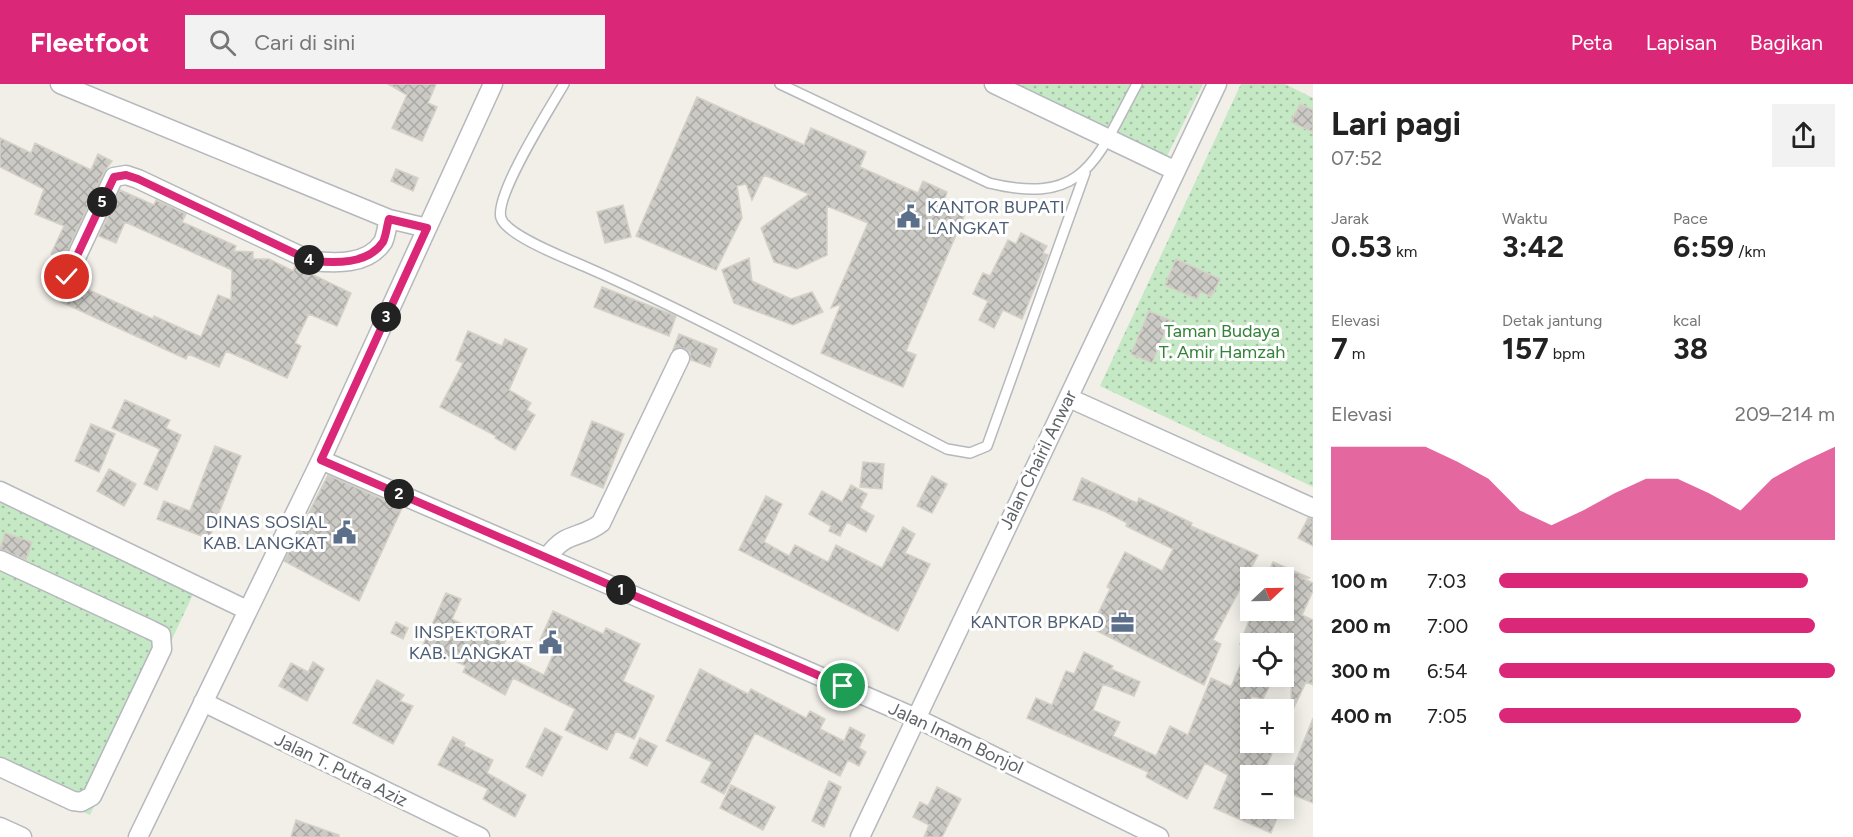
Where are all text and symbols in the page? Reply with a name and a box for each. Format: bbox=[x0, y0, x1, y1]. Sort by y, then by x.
search box bbox=[185, 15, 605, 69]
text: Fleetfoot bbox=[30, 25, 149, 59]
icon: search bbox=[206, 26, 239, 59]
text: Cari di sini bbox=[254, 29, 355, 56]
text: Peta bbox=[1571, 30, 1613, 55]
text: Lapisan bbox=[1646, 30, 1717, 55]
text: Bagikan bbox=[1750, 30, 1823, 55]
text: Lari pagi bbox=[1331, 104, 1461, 143]
button: share bbox=[1772, 104, 1835, 167]
text: 07:52 bbox=[1331, 146, 1382, 170]
pin: 5 bbox=[87, 187, 117, 217]
text: 5 bbox=[97, 192, 107, 211]
place label: KANTOR BUPATI LANGKAT bbox=[927, 196, 1065, 239]
public building icon: KANTOR BUPATI LANGKAT bbox=[896, 204, 922, 230]
text: Jarak bbox=[1331, 209, 1369, 228]
text: Waktu bbox=[1502, 209, 1548, 228]
text: Pace bbox=[1673, 209, 1708, 228]
text: 0.53 bbox=[1331, 228, 1392, 265]
text: 3:42 bbox=[1502, 228, 1564, 265]
text: 6:59 bbox=[1673, 228, 1734, 265]
text: km bbox=[1392, 242, 1417, 261]
text: /km bbox=[1734, 242, 1766, 261]
pin: 4 bbox=[294, 245, 324, 275]
text: 4 bbox=[304, 250, 314, 269]
pin bbox=[41, 251, 92, 302]
icon: check bbox=[50, 260, 83, 293]
pin: 3 bbox=[371, 302, 401, 332]
text: 3 bbox=[382, 307, 390, 326]
text: Elevasi bbox=[1331, 311, 1380, 330]
text: Detak jantung bbox=[1502, 311, 1602, 330]
text: kcal bbox=[1673, 311, 1701, 330]
park label: Taman Budaya T. Amir Hamzah bbox=[1159, 320, 1285, 363]
text: 7 bbox=[1331, 330, 1348, 367]
text: 157 bbox=[1502, 330, 1549, 367]
text: 38 bbox=[1673, 330, 1708, 367]
text: m bbox=[1348, 344, 1365, 363]
text: bpm bbox=[1549, 344, 1585, 363]
street label: Jalan Chairil Anwar bbox=[995, 387, 1081, 533]
text: Elevasi bbox=[1331, 402, 1392, 426]
text: 209–214 m bbox=[1735, 402, 1835, 426]
pin: 2 bbox=[384, 479, 414, 509]
text: 2 bbox=[394, 484, 404, 503]
place label: DINAS SOSIAL KAB. LANGKAT bbox=[203, 511, 328, 554]
public building icon: DINAS SOSIAL KAB. LANGKAT bbox=[332, 519, 358, 545]
north arrow bbox=[1240, 567, 1294, 621]
map controls bbox=[1240, 567, 1294, 819]
text: 100 m bbox=[1331, 569, 1388, 593]
text: 7:03 bbox=[1427, 569, 1467, 593]
pin: 1 bbox=[606, 575, 636, 605]
text: 1 bbox=[618, 580, 624, 599]
office icon: KANTOR BPKAD bbox=[1109, 609, 1135, 635]
place label: KANTOR BPKAD bbox=[970, 611, 1104, 633]
text: 200 m bbox=[1331, 614, 1391, 638]
text: 7:00 bbox=[1427, 614, 1468, 638]
place label: INSPEKTORAT KAB. LANGKAT bbox=[409, 621, 533, 664]
public building icon: INSPEKTORAT KAB. LANGKAT bbox=[538, 629, 564, 655]
button: locate bbox=[1240, 633, 1294, 687]
text: 300 m bbox=[1331, 659, 1390, 683]
text: 6:54 bbox=[1427, 659, 1467, 683]
pin bbox=[817, 660, 868, 711]
icon: arrive bbox=[826, 669, 859, 702]
street label: Jalan Imam Bonjol bbox=[885, 697, 1027, 779]
button: + bbox=[1240, 699, 1294, 753]
text: 400 m bbox=[1331, 704, 1392, 728]
text: 7:05 bbox=[1427, 704, 1467, 728]
street label: Jalan T. Putra Aziz bbox=[271, 728, 411, 812]
button: − bbox=[1240, 765, 1294, 819]

